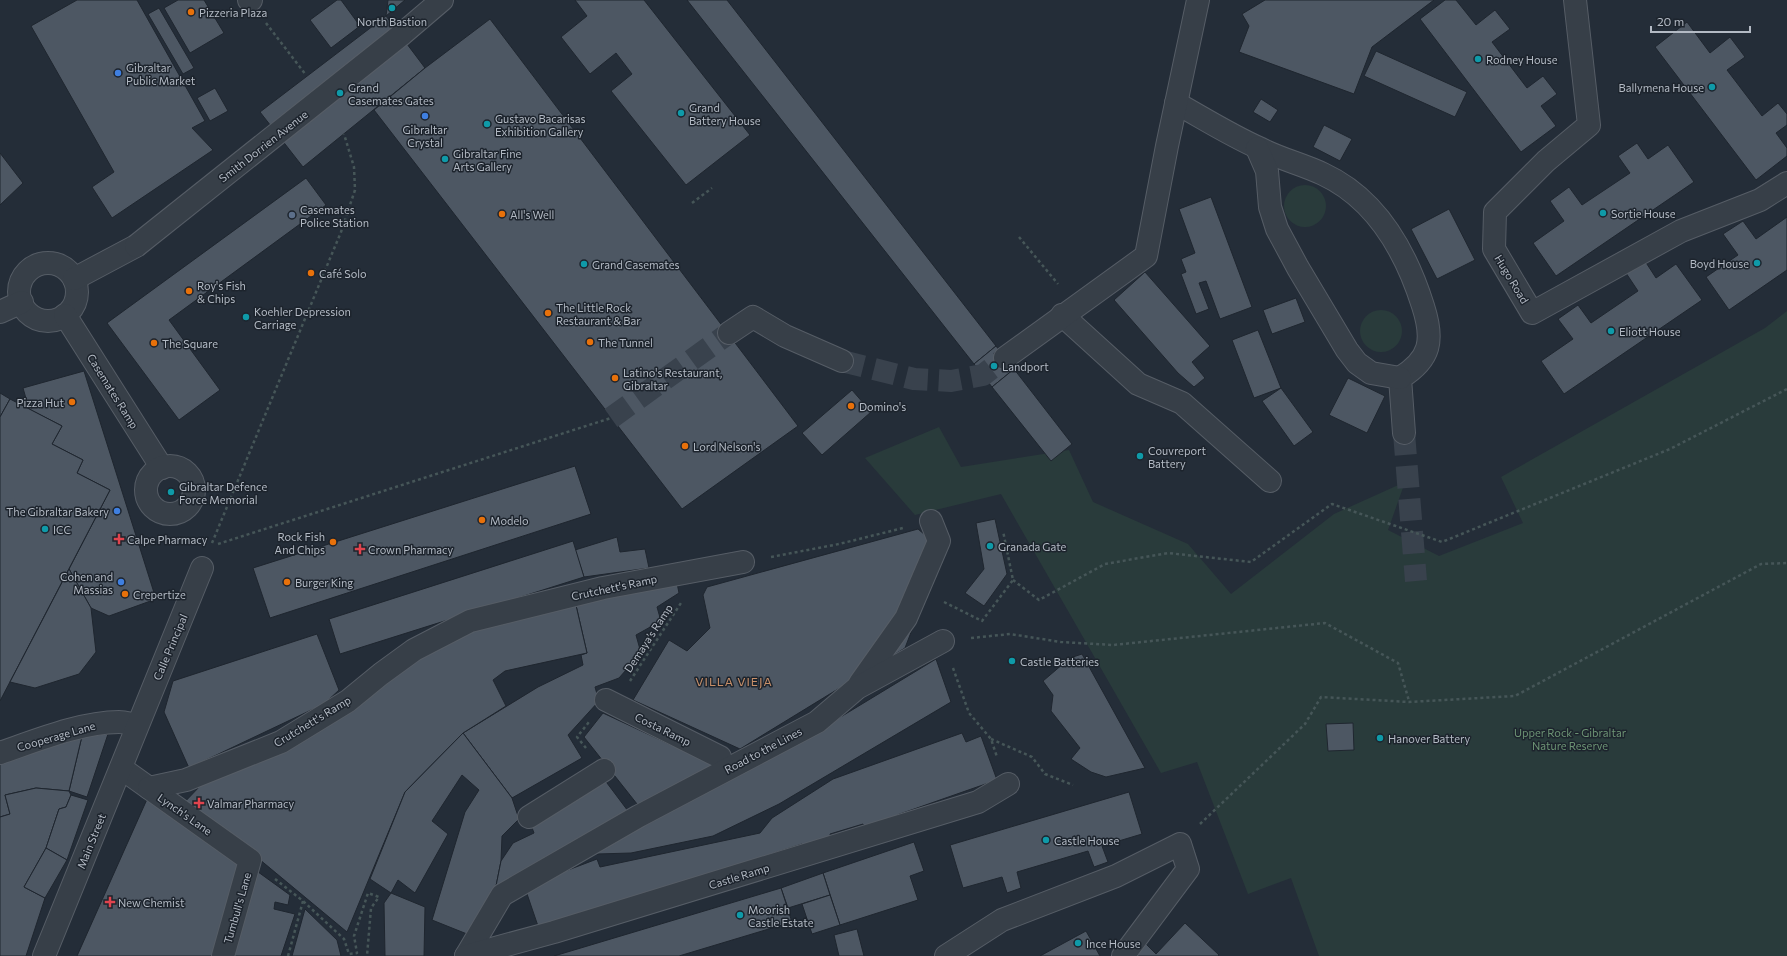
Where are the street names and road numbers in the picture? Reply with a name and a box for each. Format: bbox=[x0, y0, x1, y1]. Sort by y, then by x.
street label: Smith Dorrien Avenue bbox=[216, 107, 310, 185]
street label: Hugo Road bbox=[1492, 252, 1532, 306]
street label: Casemates Ramp bbox=[85, 351, 141, 431]
street label: Crutchett's Ramp bbox=[570, 572, 658, 602]
street label: Demaya’s Ramp bbox=[621, 601, 675, 675]
street label: Calle Principal bbox=[150, 612, 190, 682]
street label: Crutchett's Ramp bbox=[271, 693, 353, 749]
street label: Costa Ramp bbox=[633, 710, 693, 748]
street label: Cooperage Lane bbox=[15, 719, 97, 753]
street label: Road to the Lines bbox=[722, 724, 804, 776]
street label: Lynch's Lane bbox=[155, 791, 215, 838]
street label: Main Street bbox=[74, 811, 108, 871]
street label: Castle Ramp bbox=[707, 861, 771, 891]
street label: Tumbull's Lane bbox=[221, 871, 253, 945]

